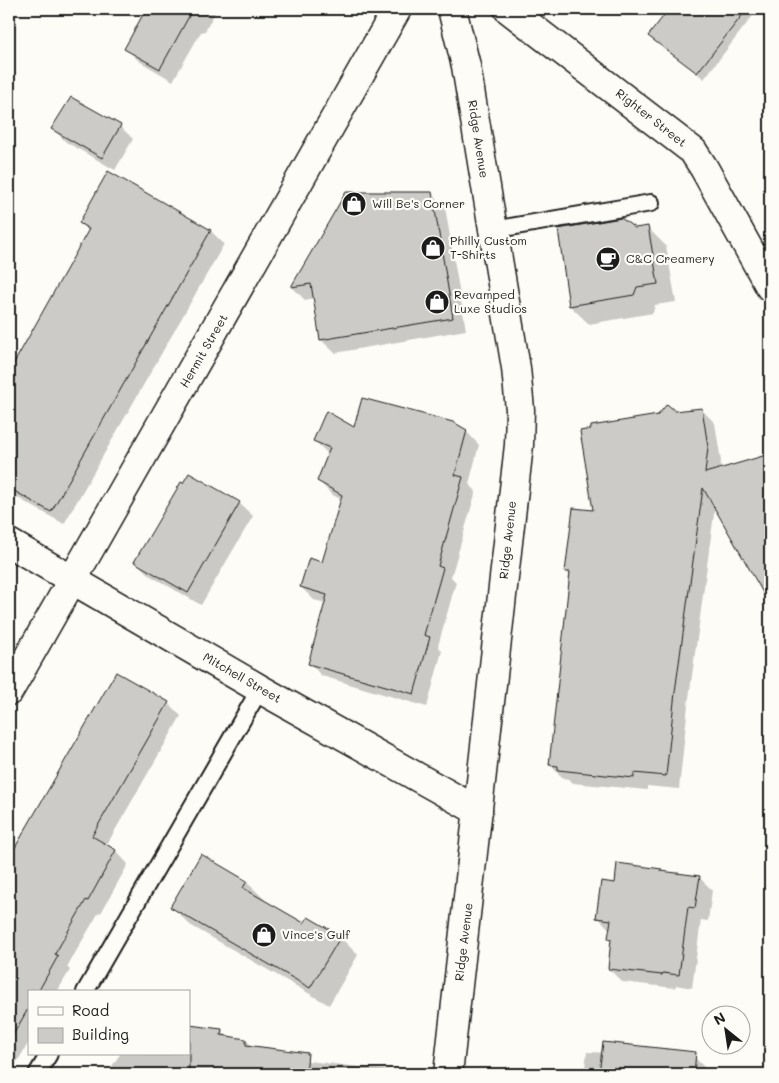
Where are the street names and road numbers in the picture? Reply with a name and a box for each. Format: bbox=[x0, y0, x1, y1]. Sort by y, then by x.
street label: Righter Street bbox=[613, 84, 690, 150]
street label: Ridge Avenue bbox=[465, 99, 493, 179]
street label: Hermit Street bbox=[176, 311, 231, 390]
street label: Ridge Avenue bbox=[495, 500, 519, 580]
street label: Mitchell Street bbox=[200, 648, 285, 706]
street label: Ridge Avenue bbox=[450, 902, 476, 982]

